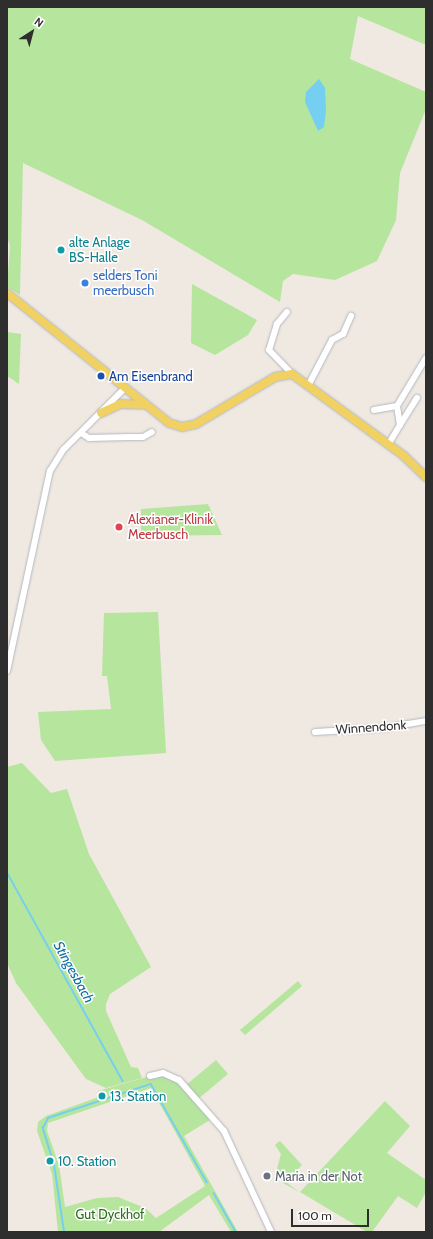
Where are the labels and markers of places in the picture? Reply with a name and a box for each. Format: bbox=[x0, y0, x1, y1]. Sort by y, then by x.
place label: alte Anlage BS-Halle bbox=[69, 235, 130, 266]
marker: alte Anlage BS-Halle bbox=[56, 245, 66, 255]
place label: selders Toni meerbusch bbox=[93, 268, 157, 299]
marker: selders Toni meerbusch bbox=[80, 278, 90, 288]
place label: Am Eisenbrand bbox=[109, 368, 193, 384]
marker: Am Eisenbrand bbox=[96, 371, 106, 381]
place label: Alexianer-Klinik Meerbusch bbox=[128, 512, 213, 543]
marker: Alexianer-Klinik Meerbusch bbox=[113, 521, 125, 533]
place label: 13. Station bbox=[110, 1088, 166, 1104]
marker: 13. Station bbox=[97, 1091, 107, 1101]
place label: 10. Station bbox=[58, 1153, 116, 1169]
marker: 10. Station bbox=[45, 1156, 55, 1166]
place label: Maria in der Not bbox=[275, 1168, 362, 1184]
marker: Maria in der Not bbox=[262, 1171, 272, 1181]

